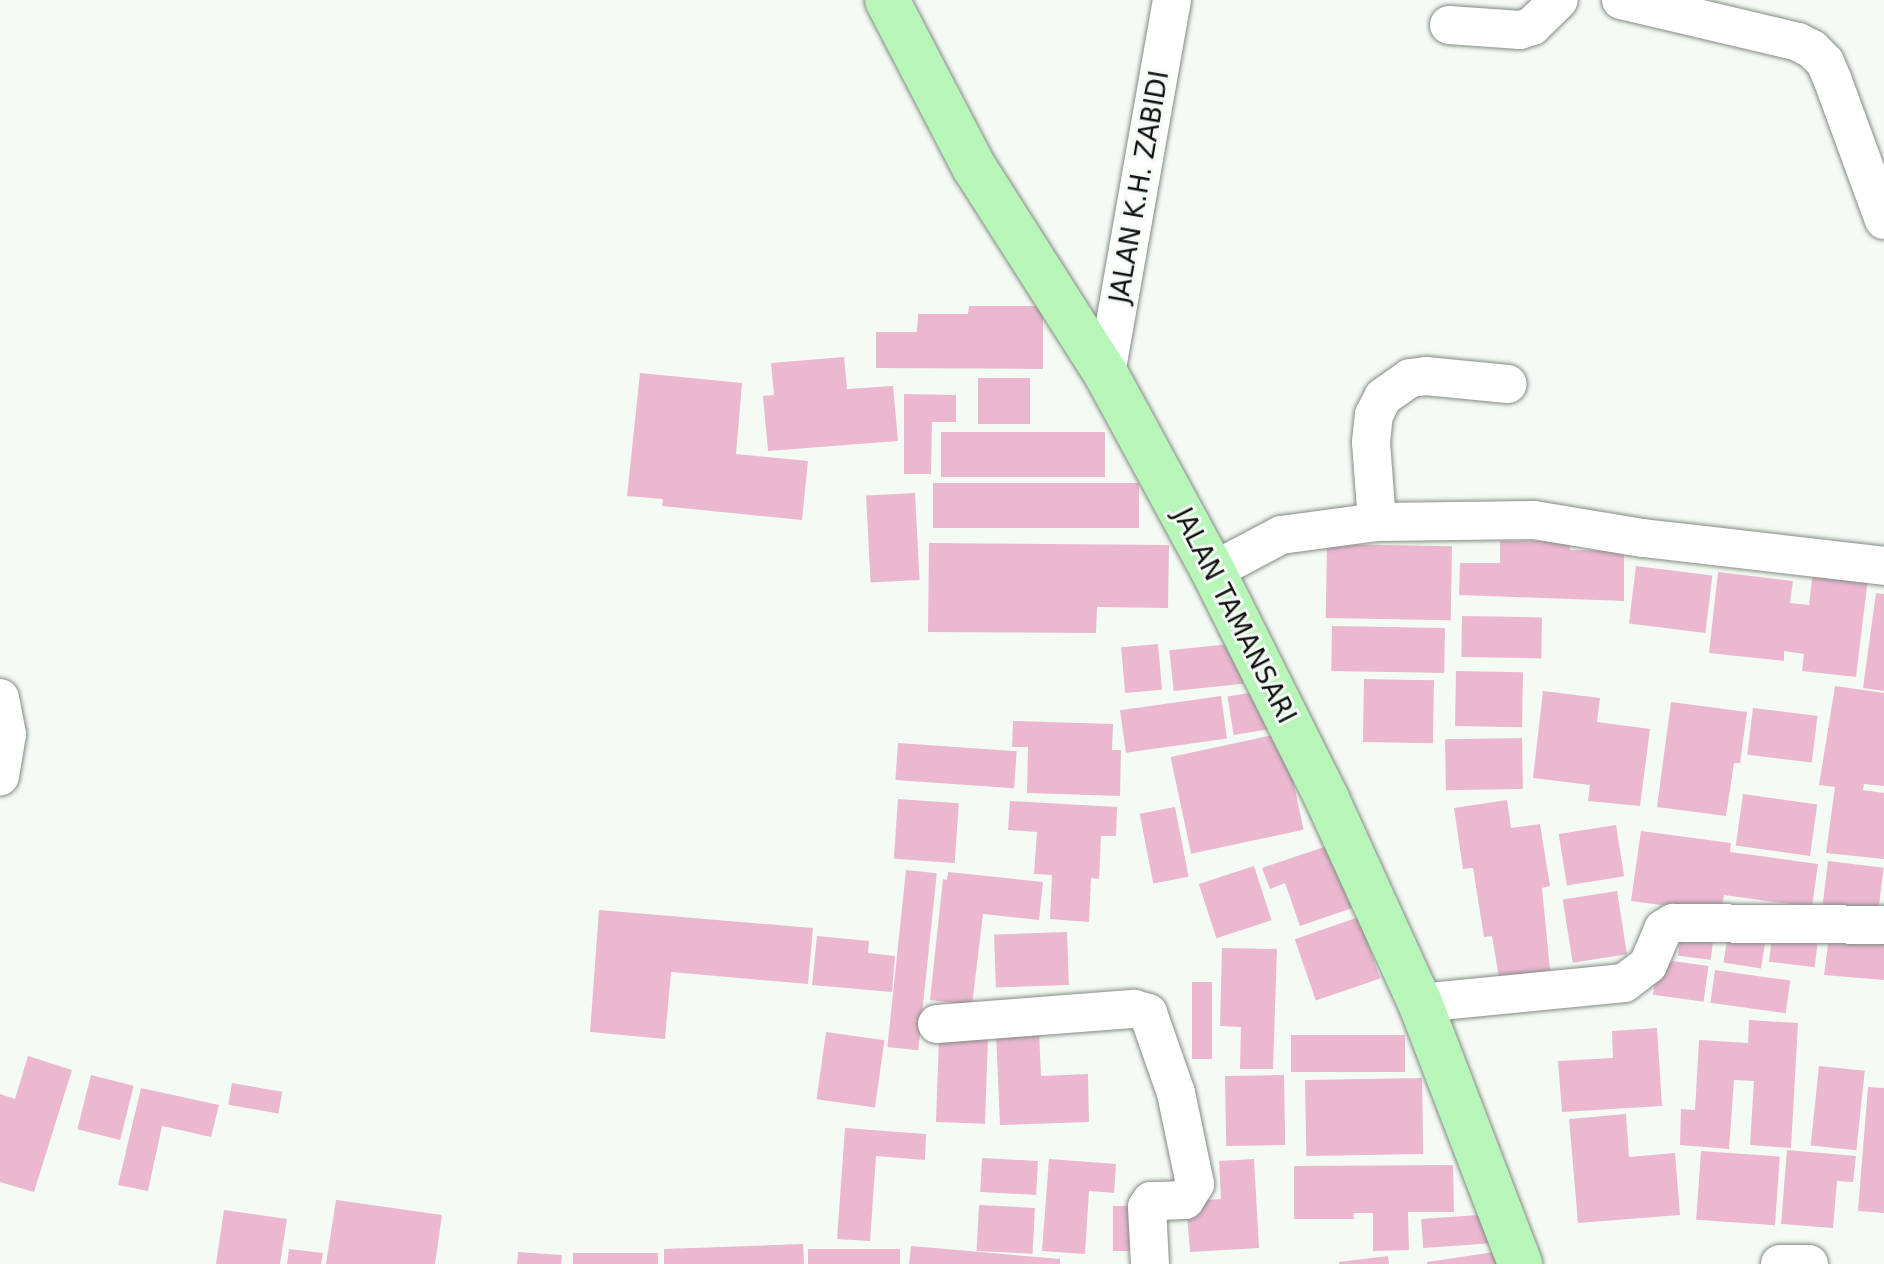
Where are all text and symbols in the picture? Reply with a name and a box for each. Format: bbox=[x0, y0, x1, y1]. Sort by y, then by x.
street label: JALAN K.H. ZABIDI bbox=[1104, 68, 1176, 306]
street label: JALAN TAMANSARI bbox=[1166, 503, 1302, 729]

